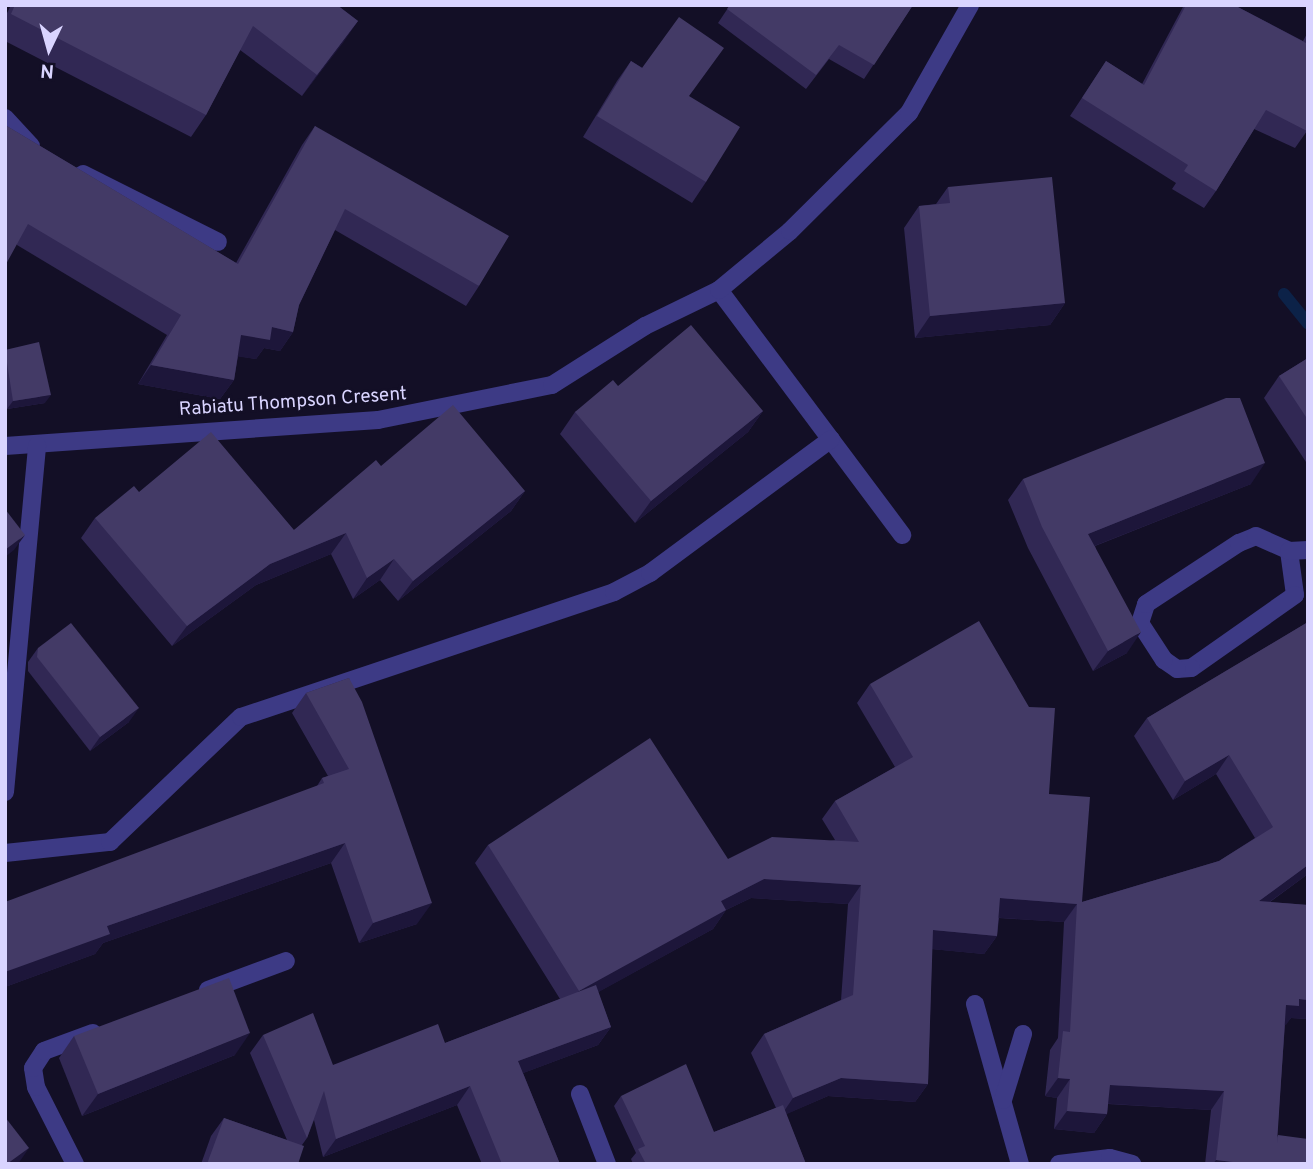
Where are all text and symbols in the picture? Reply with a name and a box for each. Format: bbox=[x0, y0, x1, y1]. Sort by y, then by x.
north arrow bbox=[14, 14, 84, 84]
text: N bbox=[39, 57, 55, 82]
street label: Rabiatu Thompson Cresent bbox=[178, 384, 408, 422]

